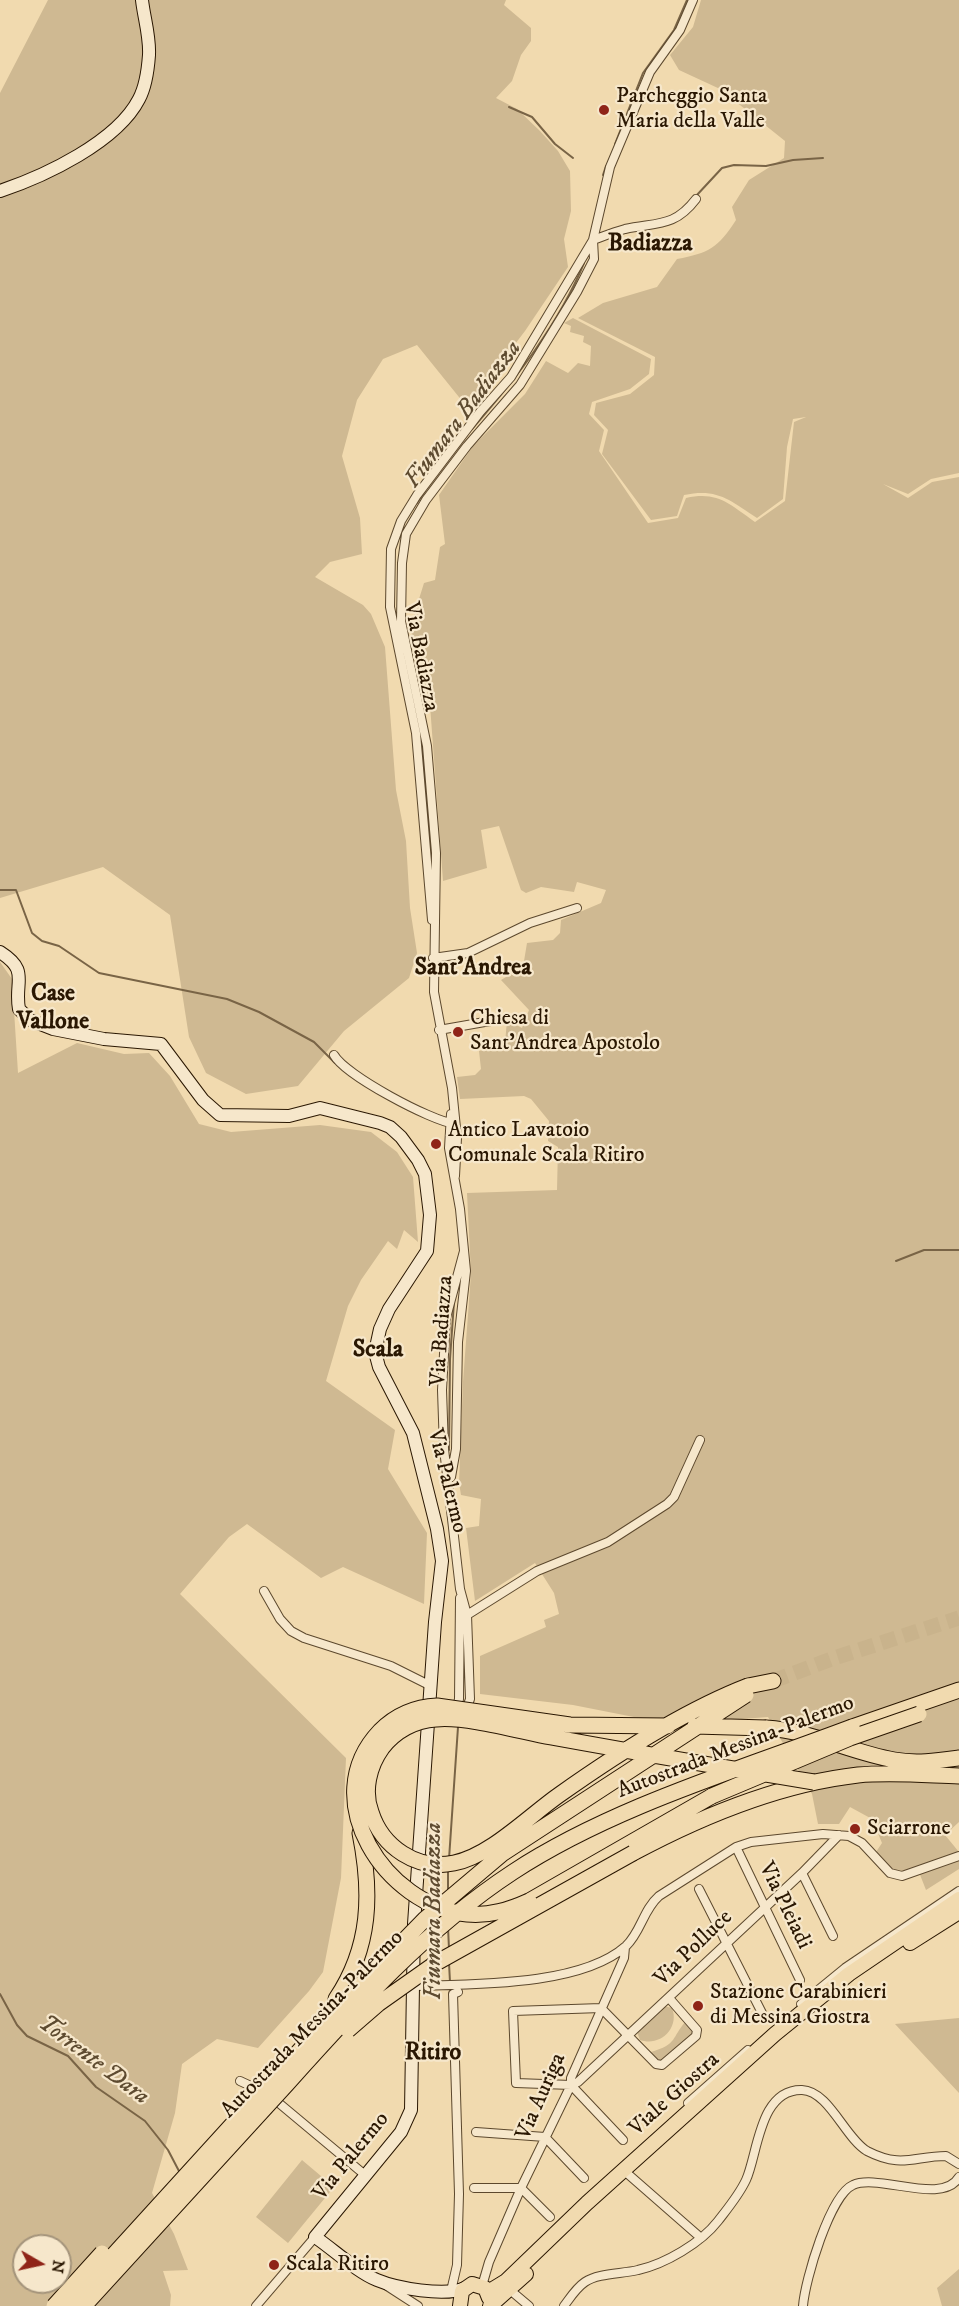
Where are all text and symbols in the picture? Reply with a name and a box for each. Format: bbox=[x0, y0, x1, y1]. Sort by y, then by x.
place label: Parcheggio Santa Maria della Valle bbox=[616, 84, 767, 136]
marker: Parcheggio Santa Maria della Valle bbox=[597, 103, 611, 117]
district label: Badiazza bbox=[608, 231, 692, 259]
water label: Fiumara Badiazza bbox=[399, 336, 529, 494]
street label: Via Badiazza bbox=[396, 600, 444, 714]
district label: Sant'Andrea bbox=[414, 955, 532, 983]
district label: Case Vallone bbox=[17, 981, 89, 1037]
place label: Chiesa di Sant'Andrea Apostolo bbox=[470, 1006, 660, 1058]
marker: Chiesa di Sant'Andrea Apostolo bbox=[451, 1025, 465, 1039]
place label: Antico Lavatoio Comunale Scala Ritiro bbox=[448, 1118, 644, 1170]
marker: Antico Lavatoio Comunale Scala Ritiro bbox=[429, 1137, 443, 1151]
street label: Via Badiazza bbox=[426, 1275, 460, 1387]
district label: Scala bbox=[353, 1337, 403, 1365]
street label: Via Palermo bbox=[420, 1426, 472, 1536]
street label: Autostrada Messina-Palermo bbox=[614, 1691, 858, 1805]
place label: Sciarrone bbox=[867, 1816, 951, 1842]
water label: Fiumara Badiazza bbox=[421, 1822, 449, 2000]
marker: Sciarrone bbox=[848, 1822, 862, 1836]
street label: Via Pleiadi bbox=[752, 1858, 816, 1954]
street label: Via Polluce bbox=[649, 1905, 739, 1993]
street label: Autostrada Messina-Palermo bbox=[216, 1925, 410, 2125]
place label: Stazione Carabinieri di Messina Giostra bbox=[710, 1980, 887, 2032]
marker: Stazione Carabinieri di Messina Giostra bbox=[691, 1999, 705, 2013]
water label: Torrente Dara bbox=[32, 2010, 154, 2112]
district label: Ritiro bbox=[405, 2040, 461, 2068]
street label: Viale Giostra bbox=[624, 2047, 726, 2143]
street label: Via Auriga bbox=[511, 2050, 573, 2144]
street label: Via Palermo bbox=[308, 2107, 396, 2207]
north arrow bbox=[12, 2234, 72, 2294]
place label: Scala Ritiro bbox=[286, 2252, 389, 2278]
text: N bbox=[47, 2258, 69, 2275]
marker: Scala Ritiro bbox=[267, 2258, 281, 2272]

